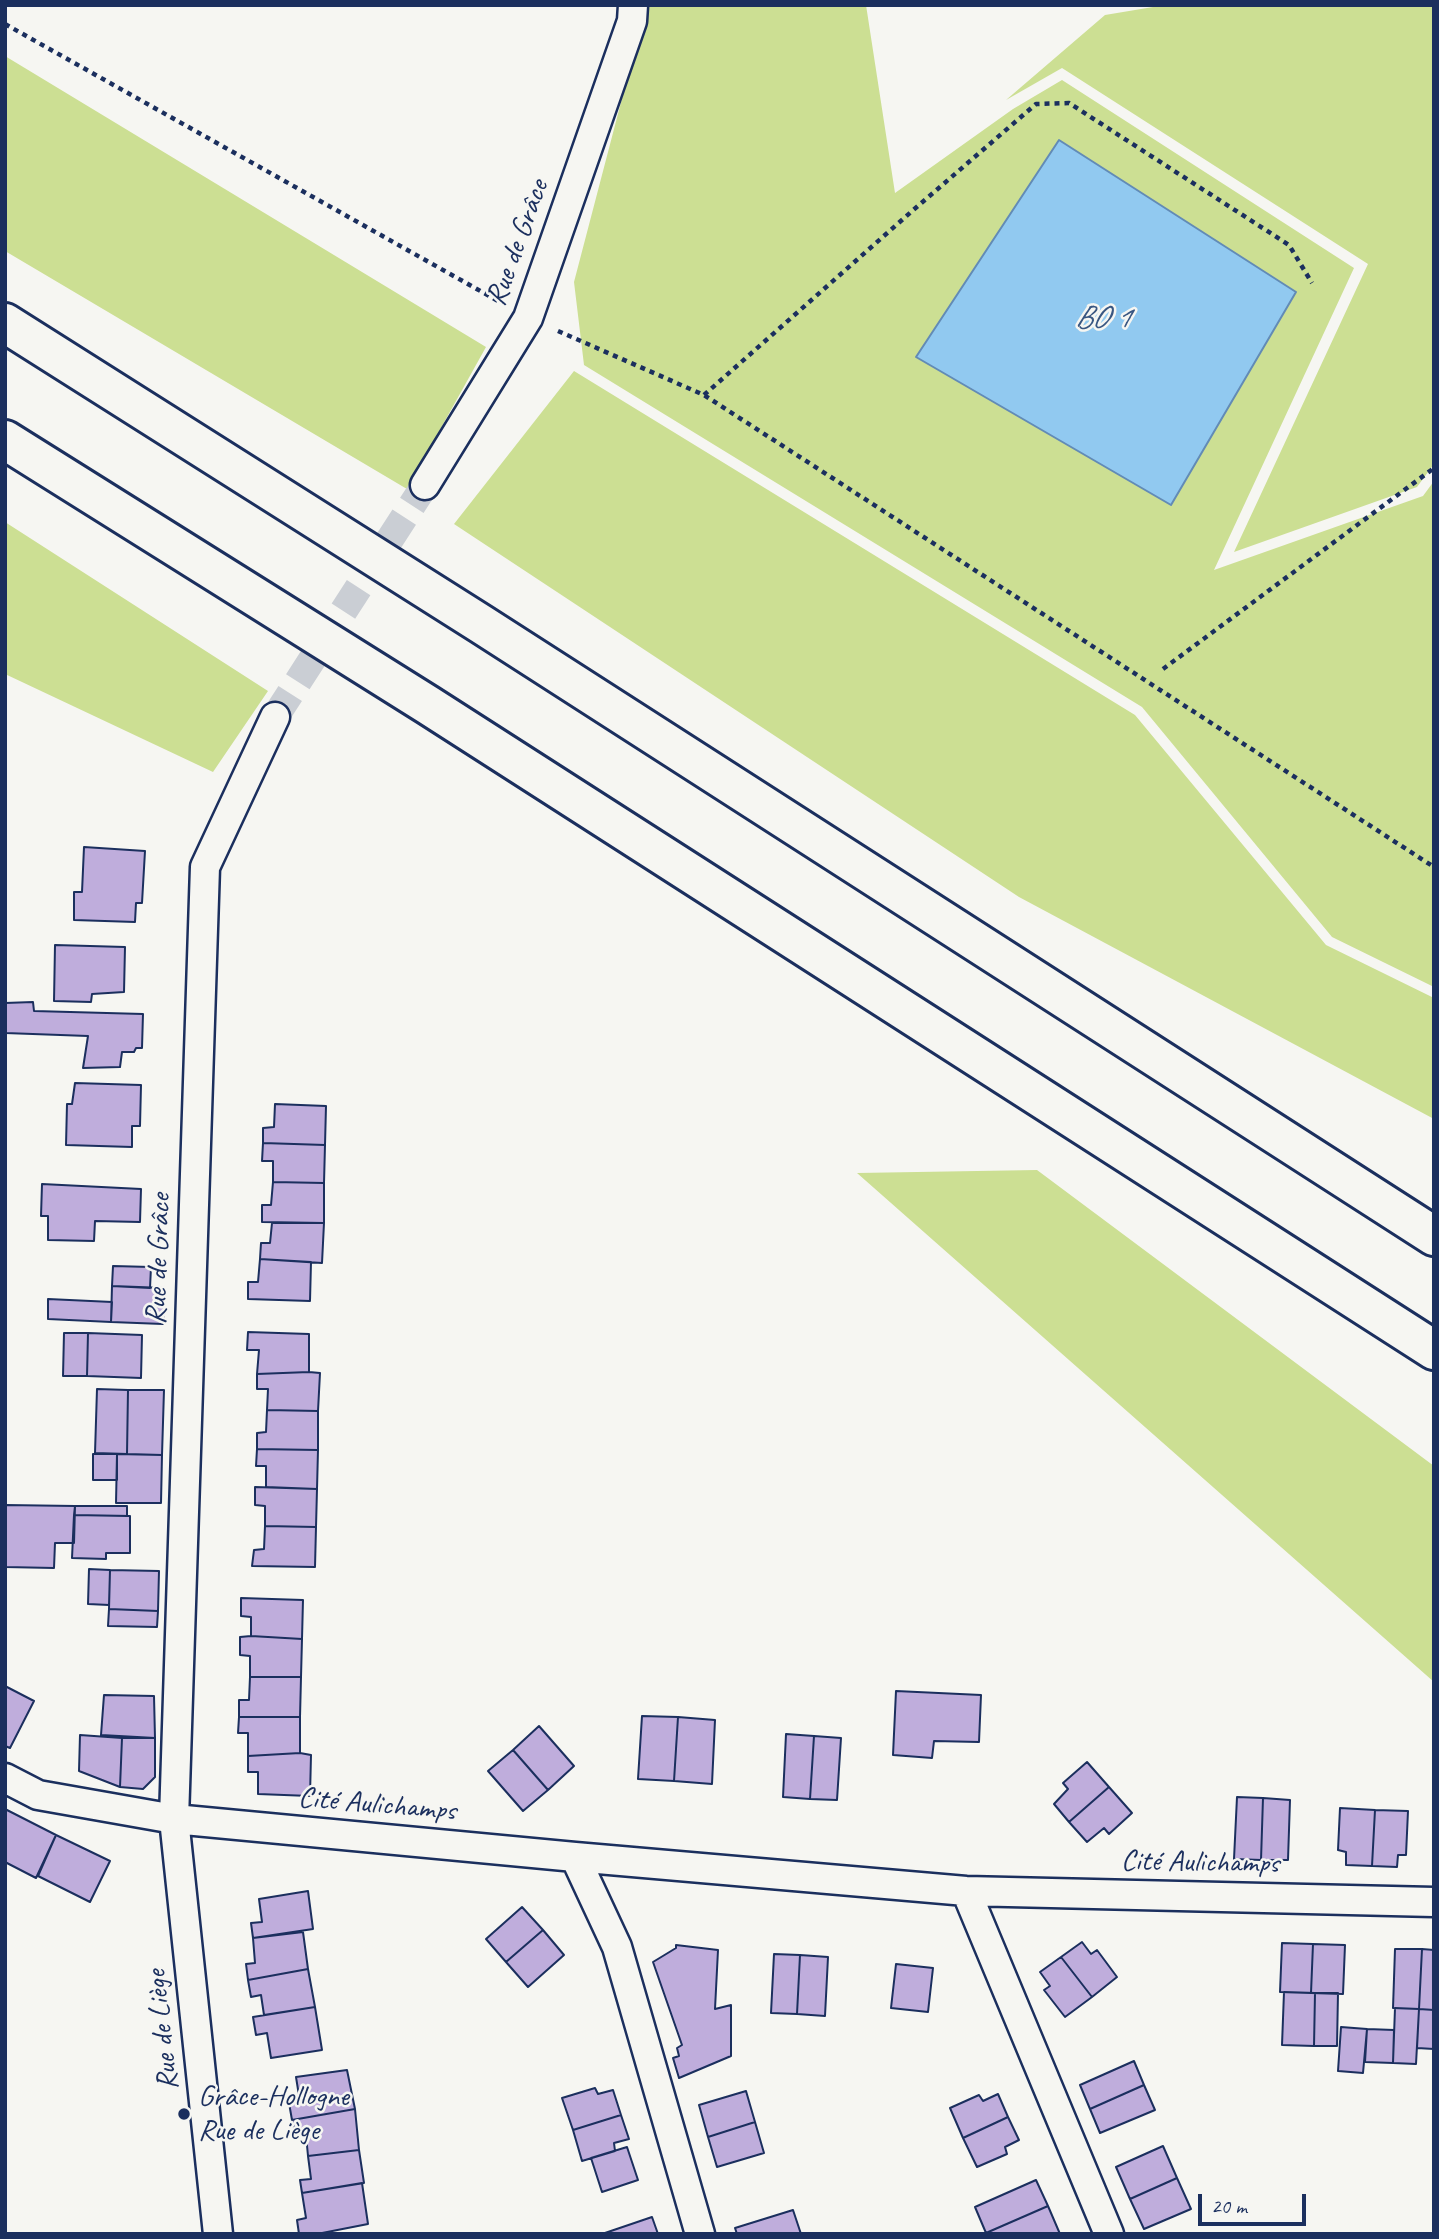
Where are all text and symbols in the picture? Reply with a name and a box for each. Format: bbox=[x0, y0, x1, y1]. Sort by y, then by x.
street label: Rue de Grâce bbox=[479, 175, 557, 311]
water label: BO 1 bbox=[1075, 300, 1129, 338]
street label: Rue de Grâce bbox=[139, 1193, 179, 1325]
street label: Cité Aulichamps bbox=[297, 1780, 457, 1830]
street label: Cité Aulichamps bbox=[1121, 1844, 1279, 1882]
street label: Rue de Liège bbox=[139, 1968, 187, 2092]
place label: Grâce-Hollogne Rue de Liège bbox=[198, 2079, 349, 2150]
marker: Grâce-Hollogne Rue de Liège bbox=[176, 2106, 192, 2122]
scale bar bbox=[1201, 2180, 1310, 2224]
text: 20 m bbox=[1211, 2193, 1247, 2219]

